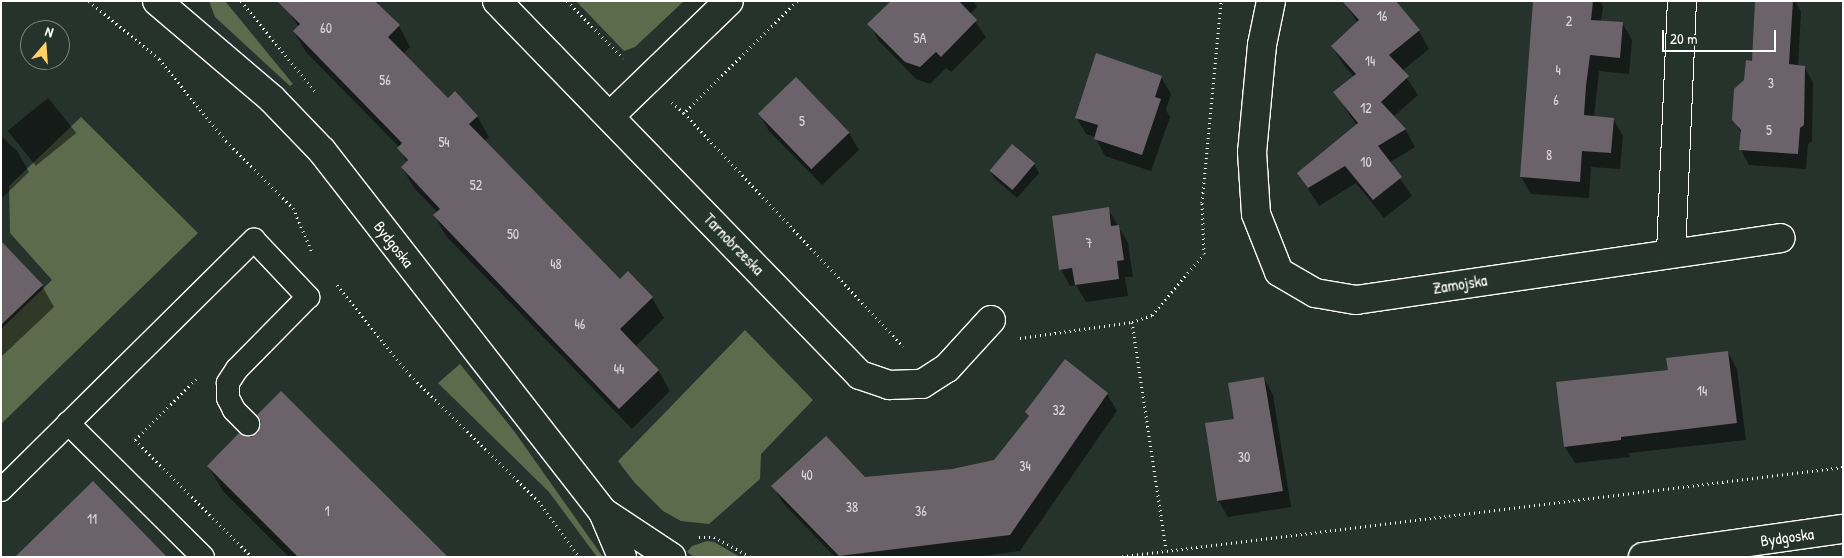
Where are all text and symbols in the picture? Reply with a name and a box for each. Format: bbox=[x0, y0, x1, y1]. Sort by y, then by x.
house number: 16 bbox=[1377, 8, 1387, 24]
house number: 2 bbox=[1566, 13, 1572, 29]
north arrow bbox=[20, 20, 70, 70]
house number: 60 bbox=[320, 20, 332, 36]
scale bar bbox=[1664, 20, 1778, 52]
text: N bbox=[43, 21, 56, 41]
text: 20 m bbox=[1670, 28, 1697, 49]
house number: 5A bbox=[914, 30, 926, 46]
house number: 14 bbox=[1365, 53, 1375, 69]
house number: 4 bbox=[1555, 62, 1561, 78]
house number: 56 bbox=[379, 72, 391, 88]
house number: 3 bbox=[1768, 75, 1774, 91]
house number: 6 bbox=[1553, 92, 1559, 108]
house number: 12 bbox=[1360, 100, 1372, 116]
house number: 5 bbox=[799, 113, 805, 129]
house number: 5 bbox=[1766, 122, 1772, 138]
house number: 54 bbox=[438, 134, 450, 150]
house number: 8 bbox=[1546, 147, 1552, 163]
house number: 10 bbox=[1360, 154, 1372, 170]
house number: 52 bbox=[470, 177, 482, 193]
street label: Tarnobrzeska bbox=[700, 209, 768, 279]
street label: Bydgoska bbox=[370, 217, 418, 271]
house number: 50 bbox=[507, 226, 519, 242]
house number: 7 bbox=[1086, 235, 1092, 251]
house number: 48 bbox=[550, 256, 562, 272]
street label: Zamojska bbox=[1432, 270, 1488, 298]
house number: 46 bbox=[575, 316, 585, 332]
house number: 44 bbox=[614, 361, 624, 377]
house number: 14 bbox=[1697, 383, 1707, 399]
house number: 32 bbox=[1053, 402, 1065, 418]
house number: 30 bbox=[1238, 449, 1250, 465]
house number: 34 bbox=[1019, 458, 1031, 474]
house number: 40 bbox=[801, 467, 813, 483]
house number: 38 bbox=[846, 499, 858, 515]
house number: 1 bbox=[324, 503, 330, 519]
house number: 36 bbox=[915, 503, 927, 519]
house number: 11 bbox=[87, 511, 97, 527]
street label: Bydgoska bbox=[1759, 524, 1815, 550]

